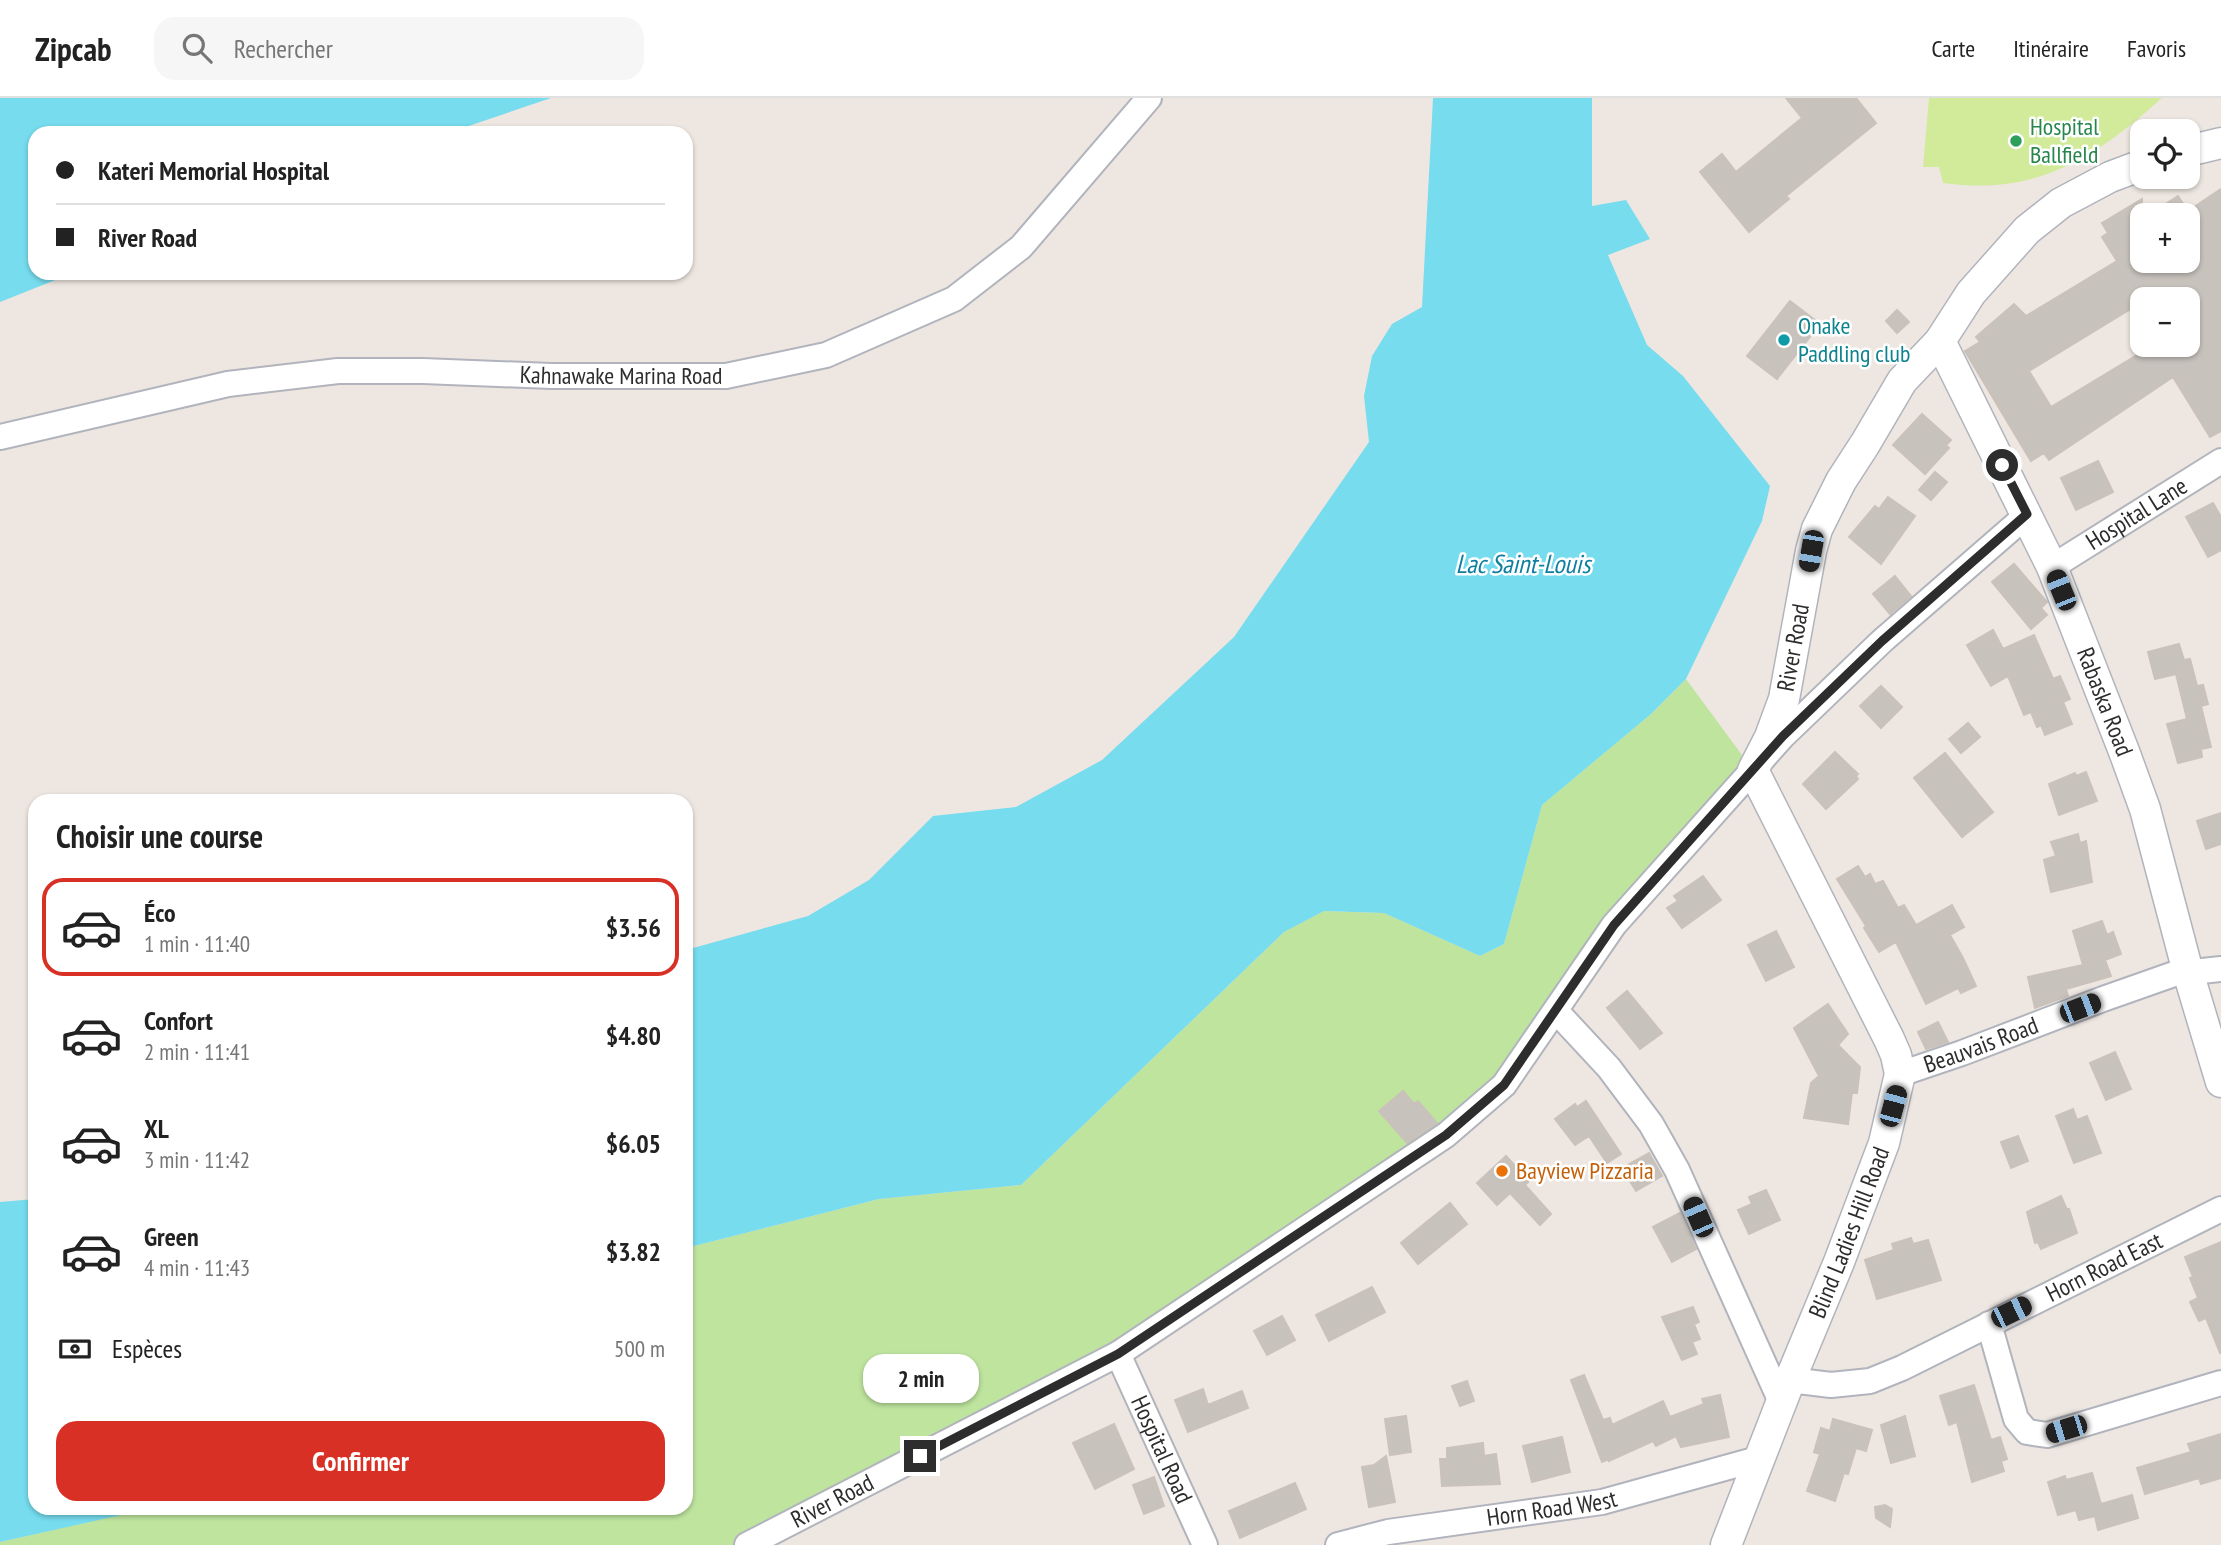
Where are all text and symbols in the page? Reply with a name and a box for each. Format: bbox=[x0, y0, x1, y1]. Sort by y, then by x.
search box bbox=[154, 17, 644, 80]
text: Zipcab bbox=[35, 27, 112, 70]
icon: search bbox=[178, 29, 216, 67]
text: Rechercher bbox=[234, 32, 333, 65]
text: Carte bbox=[1931, 33, 1975, 64]
text: Itinéraire bbox=[2013, 33, 2089, 64]
text: Favoris bbox=[2127, 33, 2186, 64]
place label: Hospital Ballfield bbox=[2030, 111, 2099, 170]
map controls bbox=[2130, 119, 2200, 357]
button: locate bbox=[2130, 119, 2200, 189]
marker: Hospital Ballfield bbox=[2008, 133, 2024, 149]
text: Kateri Memorial Hospital bbox=[98, 154, 329, 187]
button: + bbox=[2130, 203, 2200, 273]
text: River Road bbox=[98, 221, 197, 254]
button: − bbox=[2130, 287, 2200, 357]
place label: Onake Paddling club bbox=[1798, 310, 1910, 369]
marker: Onake Paddling club bbox=[1776, 332, 1792, 348]
street label: Kahnawake Marina Road bbox=[519, 359, 722, 391]
route start bbox=[1986, 449, 2018, 481]
street label: Hospital Lane bbox=[2080, 470, 2193, 557]
car bbox=[1798, 528, 1825, 574]
water label: Lac Saint-Louis bbox=[1456, 547, 1592, 580]
car bbox=[2044, 567, 2079, 613]
street label: River Road bbox=[1770, 601, 1816, 694]
street label: Rabaska Road bbox=[2070, 643, 2140, 761]
text: Choisir une course bbox=[56, 815, 263, 857]
icon: car bbox=[60, 896, 123, 959]
text: Éco bbox=[144, 896, 176, 929]
text: $3.56 bbox=[606, 911, 661, 944]
text: 1 min · 11:40 bbox=[144, 929, 250, 958]
car bbox=[2057, 991, 2104, 1025]
icon: car bbox=[60, 1004, 123, 1067]
text: Confort bbox=[144, 1004, 213, 1037]
street label: Beauvais Road bbox=[1920, 1009, 2042, 1080]
text: $4.80 bbox=[606, 1019, 661, 1052]
text: 2 min · 11:41 bbox=[144, 1037, 250, 1066]
car bbox=[1878, 1083, 1909, 1129]
icon: car bbox=[60, 1112, 123, 1175]
text: XL bbox=[144, 1112, 169, 1145]
text: $6.05 bbox=[606, 1127, 661, 1160]
street label: Blind Ladies Hill Road bbox=[1801, 1142, 1896, 1323]
text: 3 min · 11:42 bbox=[144, 1145, 250, 1174]
place label: Bayview Pizzaria bbox=[1516, 1155, 1654, 1186]
marker: Bayview Pizzaria bbox=[1494, 1163, 1510, 1179]
car bbox=[1680, 1194, 1717, 1240]
icon: car bbox=[60, 1220, 123, 1283]
text: Green bbox=[144, 1220, 199, 1253]
street label: Horn Road East bbox=[2041, 1225, 2168, 1309]
text: $3.82 bbox=[606, 1235, 661, 1268]
text: 4 min · 11:43 bbox=[144, 1253, 250, 1282]
car bbox=[1988, 1293, 2035, 1331]
icon: cash bbox=[56, 1330, 94, 1368]
text: Espèces bbox=[112, 1332, 182, 1365]
text: 500 m bbox=[614, 1334, 665, 1363]
callout: 2 min bbox=[862, 1354, 978, 1404]
text: 2 min bbox=[898, 1364, 944, 1393]
street label: Hospital Road bbox=[1124, 1391, 1200, 1508]
car bbox=[2043, 1413, 2090, 1445]
button: Confirmer bbox=[56, 1421, 665, 1501]
route end bbox=[904, 1440, 936, 1472]
street label: River Road bbox=[786, 1467, 879, 1535]
street label: Horn Road West bbox=[1485, 1483, 1621, 1533]

